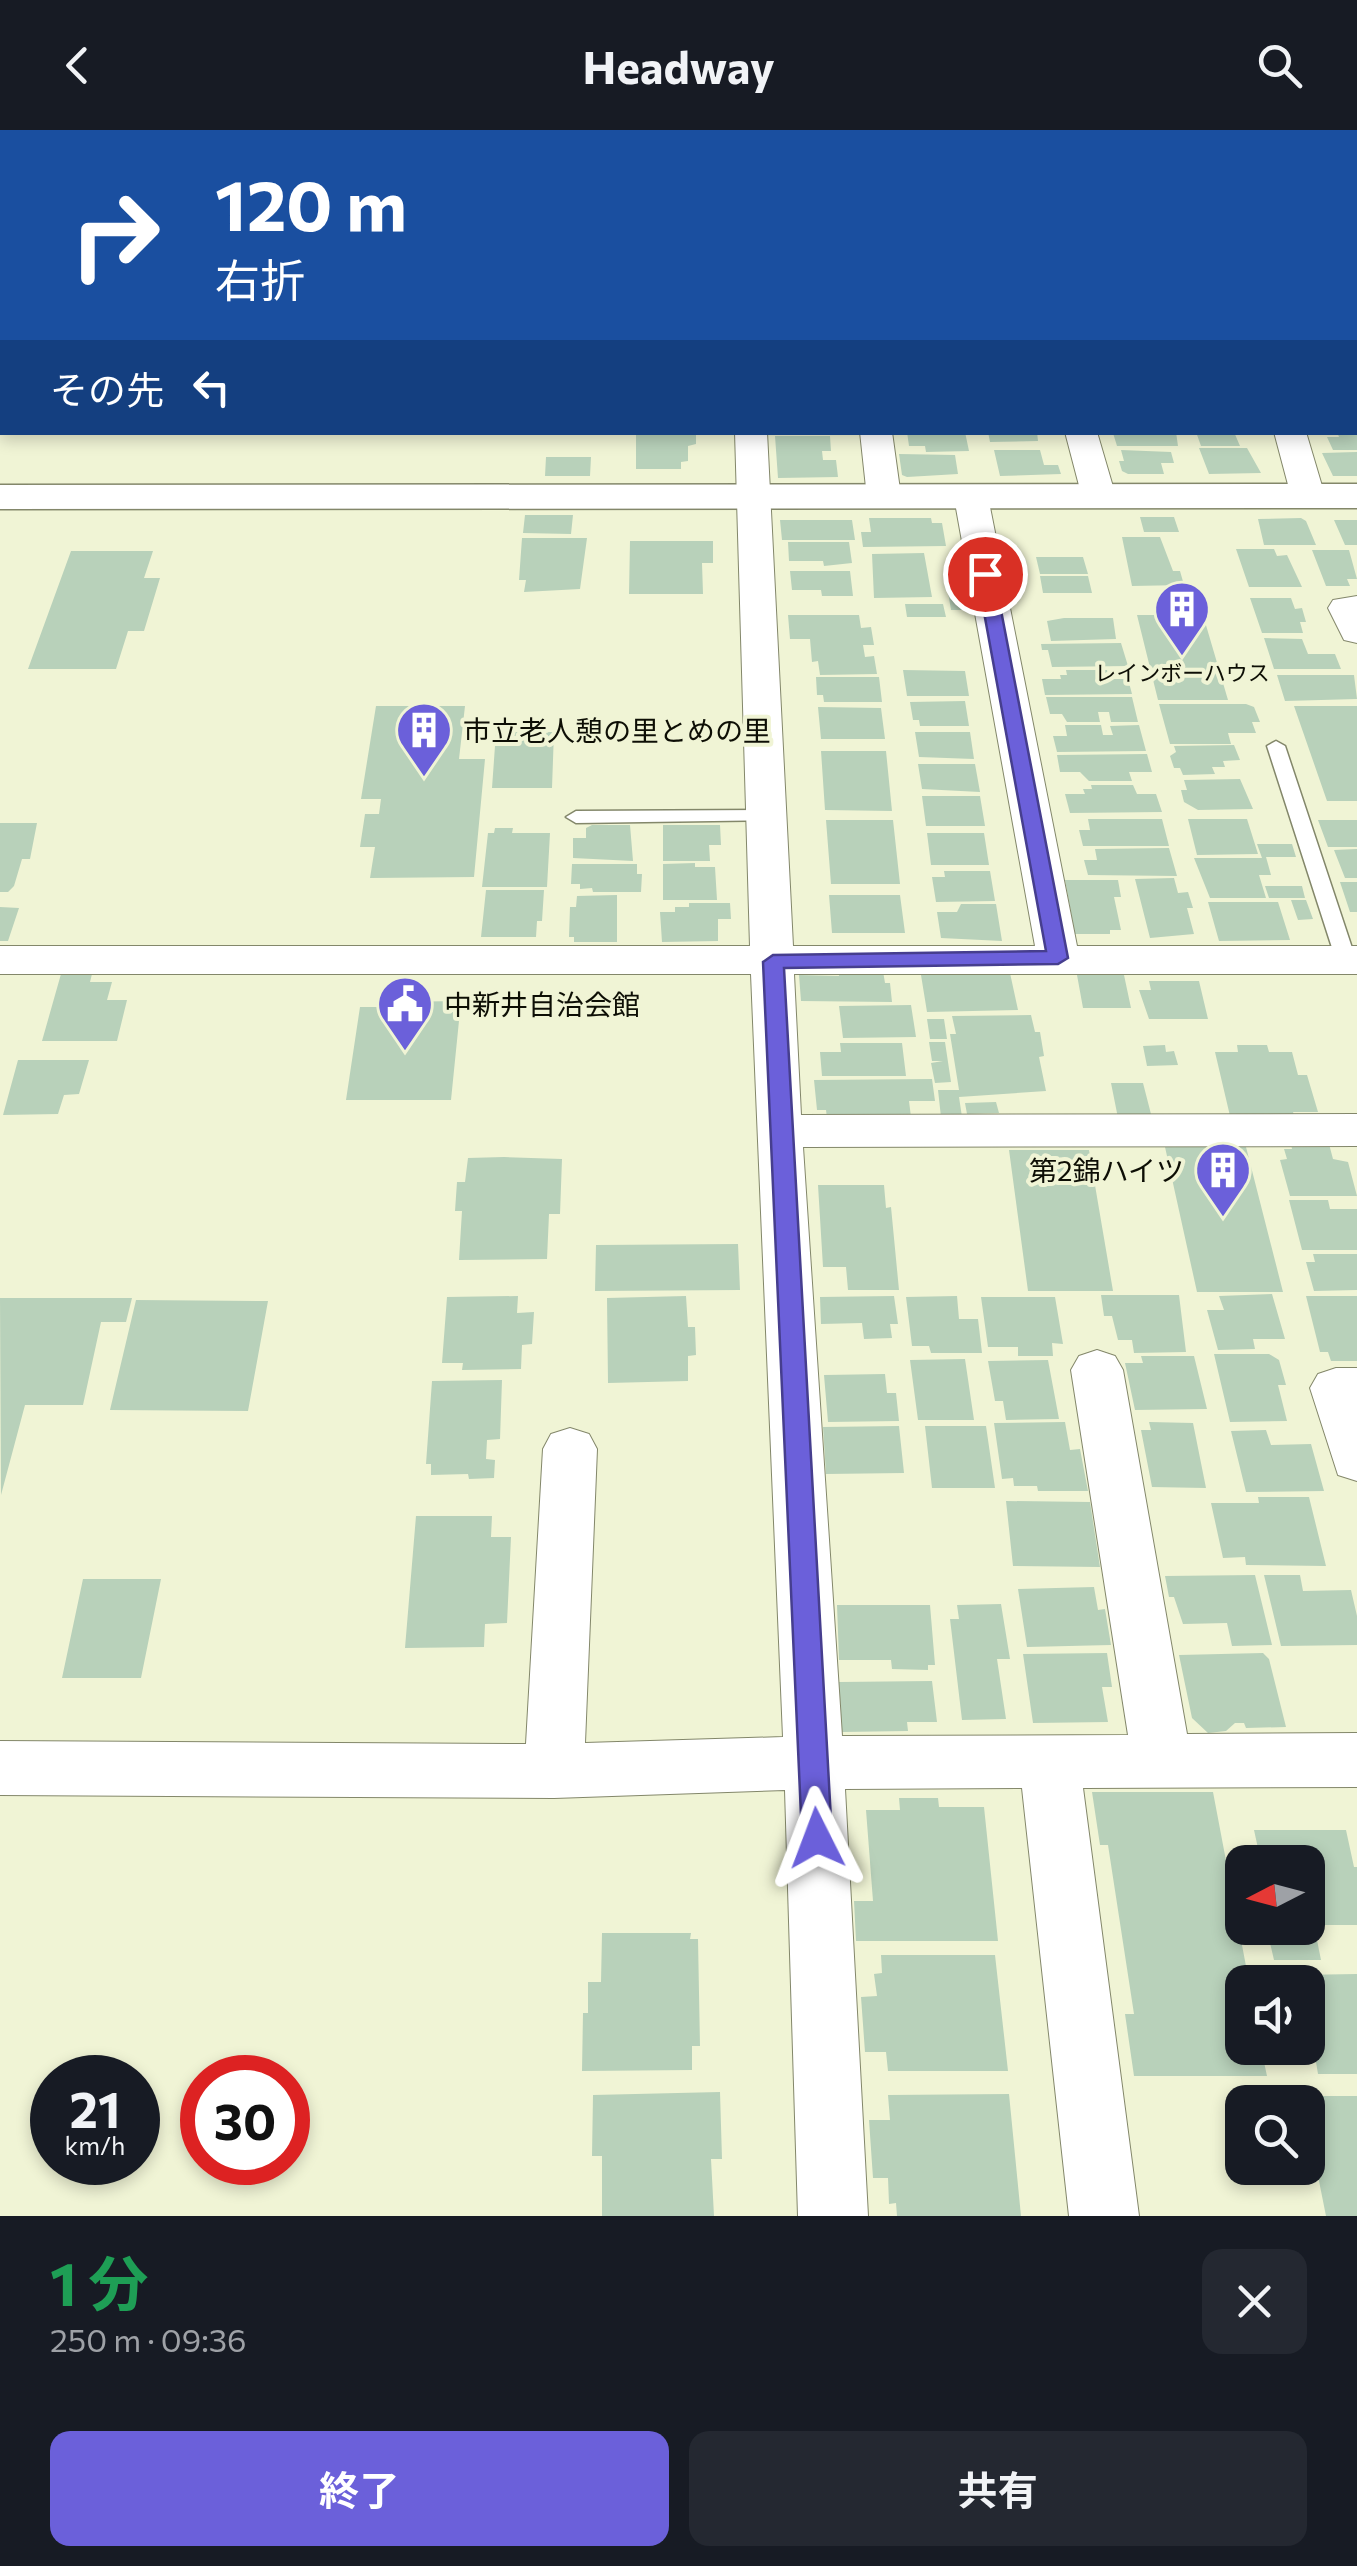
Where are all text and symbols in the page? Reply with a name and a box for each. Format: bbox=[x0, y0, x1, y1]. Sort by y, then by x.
icon: back bbox=[50, 38, 105, 93]
text: Headway bbox=[582, 38, 775, 93]
icon: search bbox=[1252, 38, 1307, 93]
text: 120 m bbox=[215, 160, 407, 245]
icon: right bbox=[50, 170, 180, 300]
text: 右折 bbox=[215, 251, 305, 306]
icon: left bbox=[184, 360, 239, 415]
text: その先 bbox=[50, 365, 164, 412]
pin bbox=[943, 532, 1028, 617]
icon: arrive bbox=[958, 547, 1013, 602]
building icon: レインボーハウス bbox=[1152, 579, 1212, 658]
place label: レインボーハウス bbox=[1094, 659, 1270, 686]
building icon: 市立老人憩の里とめの里 bbox=[394, 700, 454, 779]
place label: 市立老人憩の里とめの里 bbox=[463, 713, 771, 747]
public building icon: 中新井自治会館 bbox=[375, 974, 435, 1053]
place label: 中新井自治会館 bbox=[444, 987, 640, 1021]
building icon: 第2錦ハイツ bbox=[1193, 1140, 1253, 1219]
place label: 第2錦ハイツ bbox=[1029, 1153, 1184, 1187]
position arrow bbox=[765, 1786, 869, 1890]
north arrow bbox=[1225, 1845, 1325, 1945]
map controls bbox=[1225, 1845, 1325, 2185]
button: sound bbox=[1225, 1965, 1325, 2065]
speed limit sign: 30 bbox=[180, 2055, 310, 2185]
text: 21 bbox=[69, 2077, 121, 2138]
button: search bbox=[1225, 2085, 1325, 2185]
text: km/h bbox=[65, 2130, 125, 2160]
text: 1 分 bbox=[50, 2245, 149, 2318]
button: close bbox=[1202, 2249, 1307, 2354]
text: 250 m · 09:36 bbox=[50, 2319, 246, 2359]
button: 終了 bbox=[50, 2431, 669, 2546]
button: 共有 bbox=[689, 2431, 1307, 2546]

